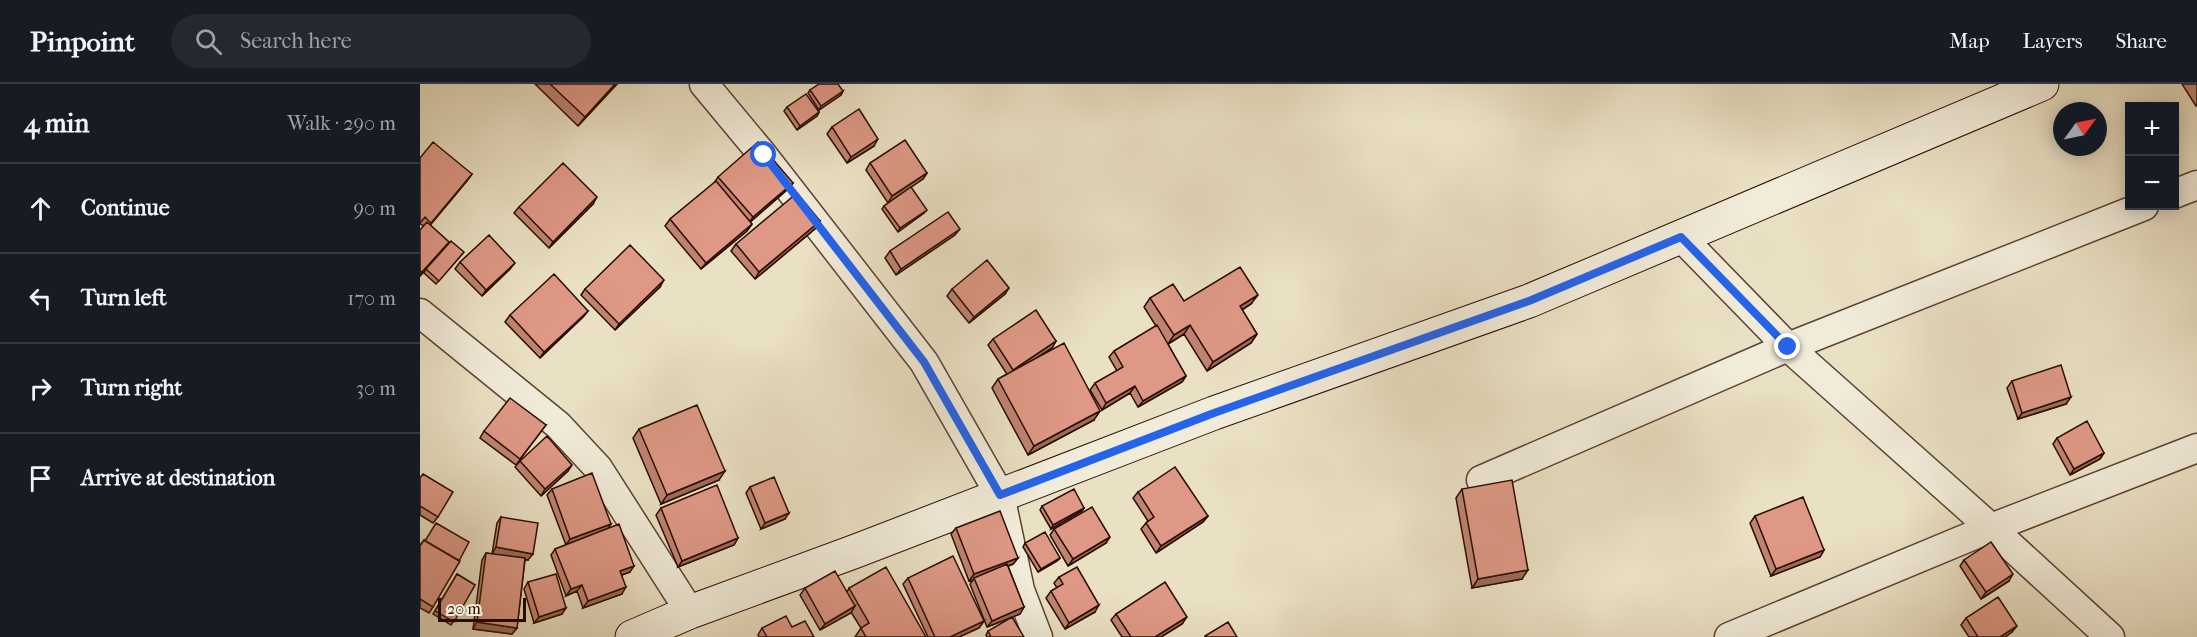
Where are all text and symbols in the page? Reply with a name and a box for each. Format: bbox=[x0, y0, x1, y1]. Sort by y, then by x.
search box bbox=[171, 14, 591, 68]
text: Pinpoint bbox=[30, 25, 135, 58]
icon: search bbox=[192, 25, 225, 58]
text: Search here bbox=[240, 28, 352, 54]
text: Map bbox=[1949, 29, 1990, 53]
text: Layers bbox=[2023, 29, 2082, 53]
text: Share bbox=[2115, 29, 2167, 53]
north arrow bbox=[2053, 102, 2107, 156]
map controls bbox=[2125, 102, 2179, 210]
button: + bbox=[2125, 102, 2179, 156]
text: 4 min bbox=[24, 108, 89, 139]
text: Walk · 290 m bbox=[287, 112, 396, 135]
route start bbox=[750, 141, 776, 167]
button: − bbox=[2125, 156, 2179, 210]
icon: ahead bbox=[24, 192, 57, 225]
text: Continue bbox=[81, 195, 170, 221]
text: 90 m bbox=[354, 197, 396, 220]
icon: left bbox=[24, 282, 57, 315]
text: Turn left bbox=[81, 285, 167, 311]
text: 170 m bbox=[347, 287, 396, 310]
route end bbox=[1774, 333, 1800, 359]
icon: right bbox=[24, 372, 57, 405]
text: Turn right bbox=[81, 375, 182, 401]
text: 30 m bbox=[356, 377, 396, 400]
icon: arrive bbox=[24, 462, 57, 495]
text: Arrive at destination bbox=[81, 465, 275, 491]
scale bar bbox=[438, 595, 526, 622]
text: 20 m bbox=[447, 599, 481, 618]

